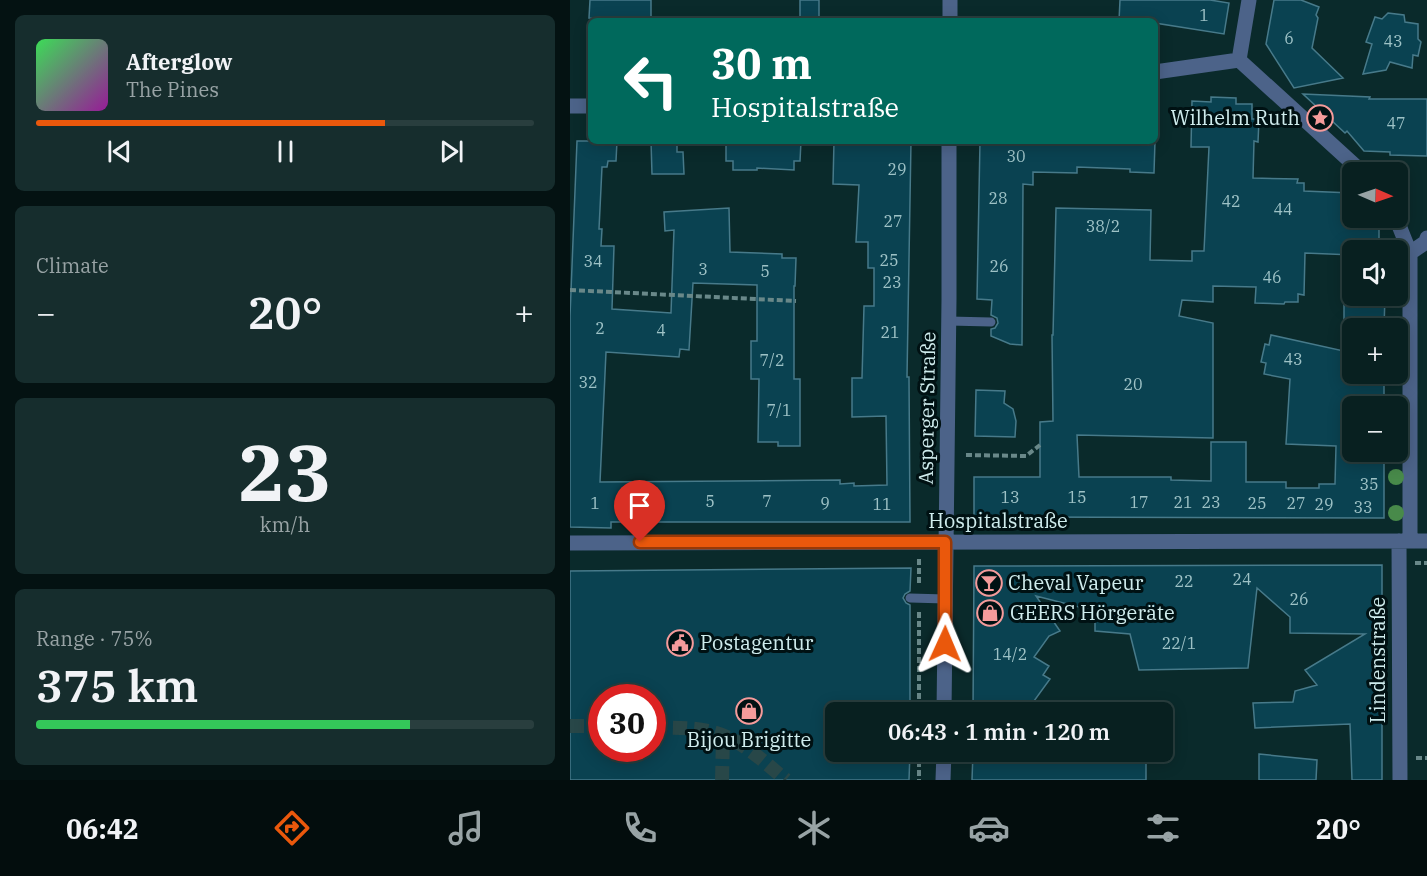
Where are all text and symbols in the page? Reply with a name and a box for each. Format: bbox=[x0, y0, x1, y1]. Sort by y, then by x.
house number: 1 bbox=[1199, 5, 1209, 25]
house number: 6 bbox=[1284, 28, 1294, 48]
house number: 43 bbox=[1383, 31, 1403, 51]
text: 30 m bbox=[711, 36, 812, 91]
icon: left bbox=[612, 42, 690, 120]
text: Afterglow bbox=[126, 47, 233, 76]
text: The Pines bbox=[126, 76, 219, 103]
text: Hospitalstraße bbox=[711, 89, 899, 124]
place icon: Wilhelm Ruth bbox=[1305, 103, 1335, 133]
place label: Wilhelm Ruth bbox=[1170, 104, 1300, 131]
house number: 47 bbox=[1386, 113, 1406, 133]
icon: previous bbox=[103, 135, 136, 168]
icon: pause bbox=[269, 135, 302, 168]
icon: next bbox=[435, 135, 468, 168]
house number: 30 bbox=[1006, 146, 1026, 166]
house number: 29 bbox=[887, 159, 907, 179]
north arrow bbox=[1342, 162, 1408, 228]
map controls bbox=[1342, 162, 1408, 462]
house number: 28 bbox=[988, 188, 1008, 208]
house number: 42 bbox=[1221, 191, 1241, 211]
house number: 44 bbox=[1273, 199, 1293, 219]
house number: 27 bbox=[883, 211, 903, 231]
house number: 38/2 bbox=[1086, 216, 1120, 236]
button: sound bbox=[1342, 240, 1408, 306]
house number: 25 bbox=[879, 250, 899, 270]
house number: 34 bbox=[583, 251, 603, 271]
text: Climate bbox=[36, 252, 109, 279]
house number: 26 bbox=[989, 256, 1009, 276]
house number: 3 bbox=[698, 259, 708, 279]
house number: 5 bbox=[760, 261, 770, 281]
house number: 46 bbox=[1262, 267, 1282, 287]
house number: 23 bbox=[882, 272, 902, 292]
text: 20° bbox=[247, 283, 323, 341]
text: − bbox=[36, 291, 56, 334]
text: + bbox=[514, 291, 534, 334]
house number: 2 bbox=[595, 318, 605, 338]
button: + bbox=[1342, 318, 1408, 384]
house number: 4 bbox=[656, 320, 666, 340]
house number: 21 bbox=[880, 322, 900, 342]
street label: Asperger Straße bbox=[912, 331, 941, 485]
house number: 43 bbox=[1283, 349, 1303, 369]
house number: 7/2 bbox=[759, 350, 785, 370]
house number: 32 bbox=[578, 372, 598, 392]
house number: 20 bbox=[1123, 374, 1143, 394]
button: − bbox=[1342, 396, 1408, 462]
house number: 7/1 bbox=[766, 400, 792, 420]
text: 23 bbox=[238, 421, 332, 522]
house number: 35 bbox=[1359, 474, 1379, 494]
pin bbox=[614, 480, 665, 542]
house number: 13 bbox=[1000, 487, 1020, 507]
house number: 15 bbox=[1067, 487, 1087, 507]
icon: arrive bbox=[623, 489, 656, 522]
house number: 5 bbox=[705, 491, 715, 511]
house number: 7 bbox=[762, 491, 772, 511]
house number: 17 bbox=[1129, 492, 1149, 512]
house number: 21 bbox=[1173, 492, 1193, 512]
house number: 23 bbox=[1201, 492, 1221, 512]
house number: 1 bbox=[590, 493, 600, 513]
house number: 9 bbox=[820, 493, 830, 513]
house number: 25 bbox=[1247, 493, 1267, 513]
house number: 27 bbox=[1286, 493, 1306, 513]
house number: 11 bbox=[872, 494, 892, 514]
house number: 29 bbox=[1314, 494, 1334, 514]
house number: 33 bbox=[1353, 497, 1373, 517]
street label: Hospitalstraße bbox=[928, 507, 1068, 534]
text: km/h bbox=[260, 511, 310, 538]
bar icon: Cheval Vapeur bbox=[974, 568, 1004, 598]
place label: Cheval Vapeur bbox=[1008, 569, 1144, 596]
house number: 24 bbox=[1232, 569, 1252, 589]
house number: 22 bbox=[1174, 571, 1194, 591]
house number: 26 bbox=[1289, 589, 1309, 609]
street label: Lindenstraße bbox=[1364, 597, 1391, 723]
shop icon: GEERS Hörgeräte bbox=[975, 598, 1005, 628]
place label: GEERS Hörgeräte bbox=[1010, 599, 1175, 626]
position arrow bbox=[913, 612, 977, 676]
text: Range · 75% bbox=[36, 625, 153, 652]
public building icon: Postagentur bbox=[665, 628, 695, 658]
place label: Postagentur bbox=[700, 629, 814, 656]
house number: 22/1 bbox=[1162, 633, 1196, 653]
house number: 14/2 bbox=[993, 644, 1027, 664]
text: 375 km bbox=[36, 656, 198, 714]
speed limit sign: 30 bbox=[588, 684, 666, 762]
shop icon: Bijou Brigitte bbox=[734, 696, 764, 726]
text: 06:43 · 1 min · 120 m bbox=[888, 717, 1110, 746]
place label: Bijou Brigitte bbox=[687, 726, 811, 753]
icon: directions bbox=[271, 807, 313, 849]
icon: music bbox=[445, 807, 487, 849]
icon: phone bbox=[619, 807, 661, 849]
icon: climate bbox=[793, 807, 835, 849]
icon: car bbox=[968, 807, 1010, 849]
icon: filters bbox=[1142, 807, 1184, 849]
text: 06:42 bbox=[66, 811, 139, 846]
text: 20° bbox=[1316, 811, 1361, 846]

